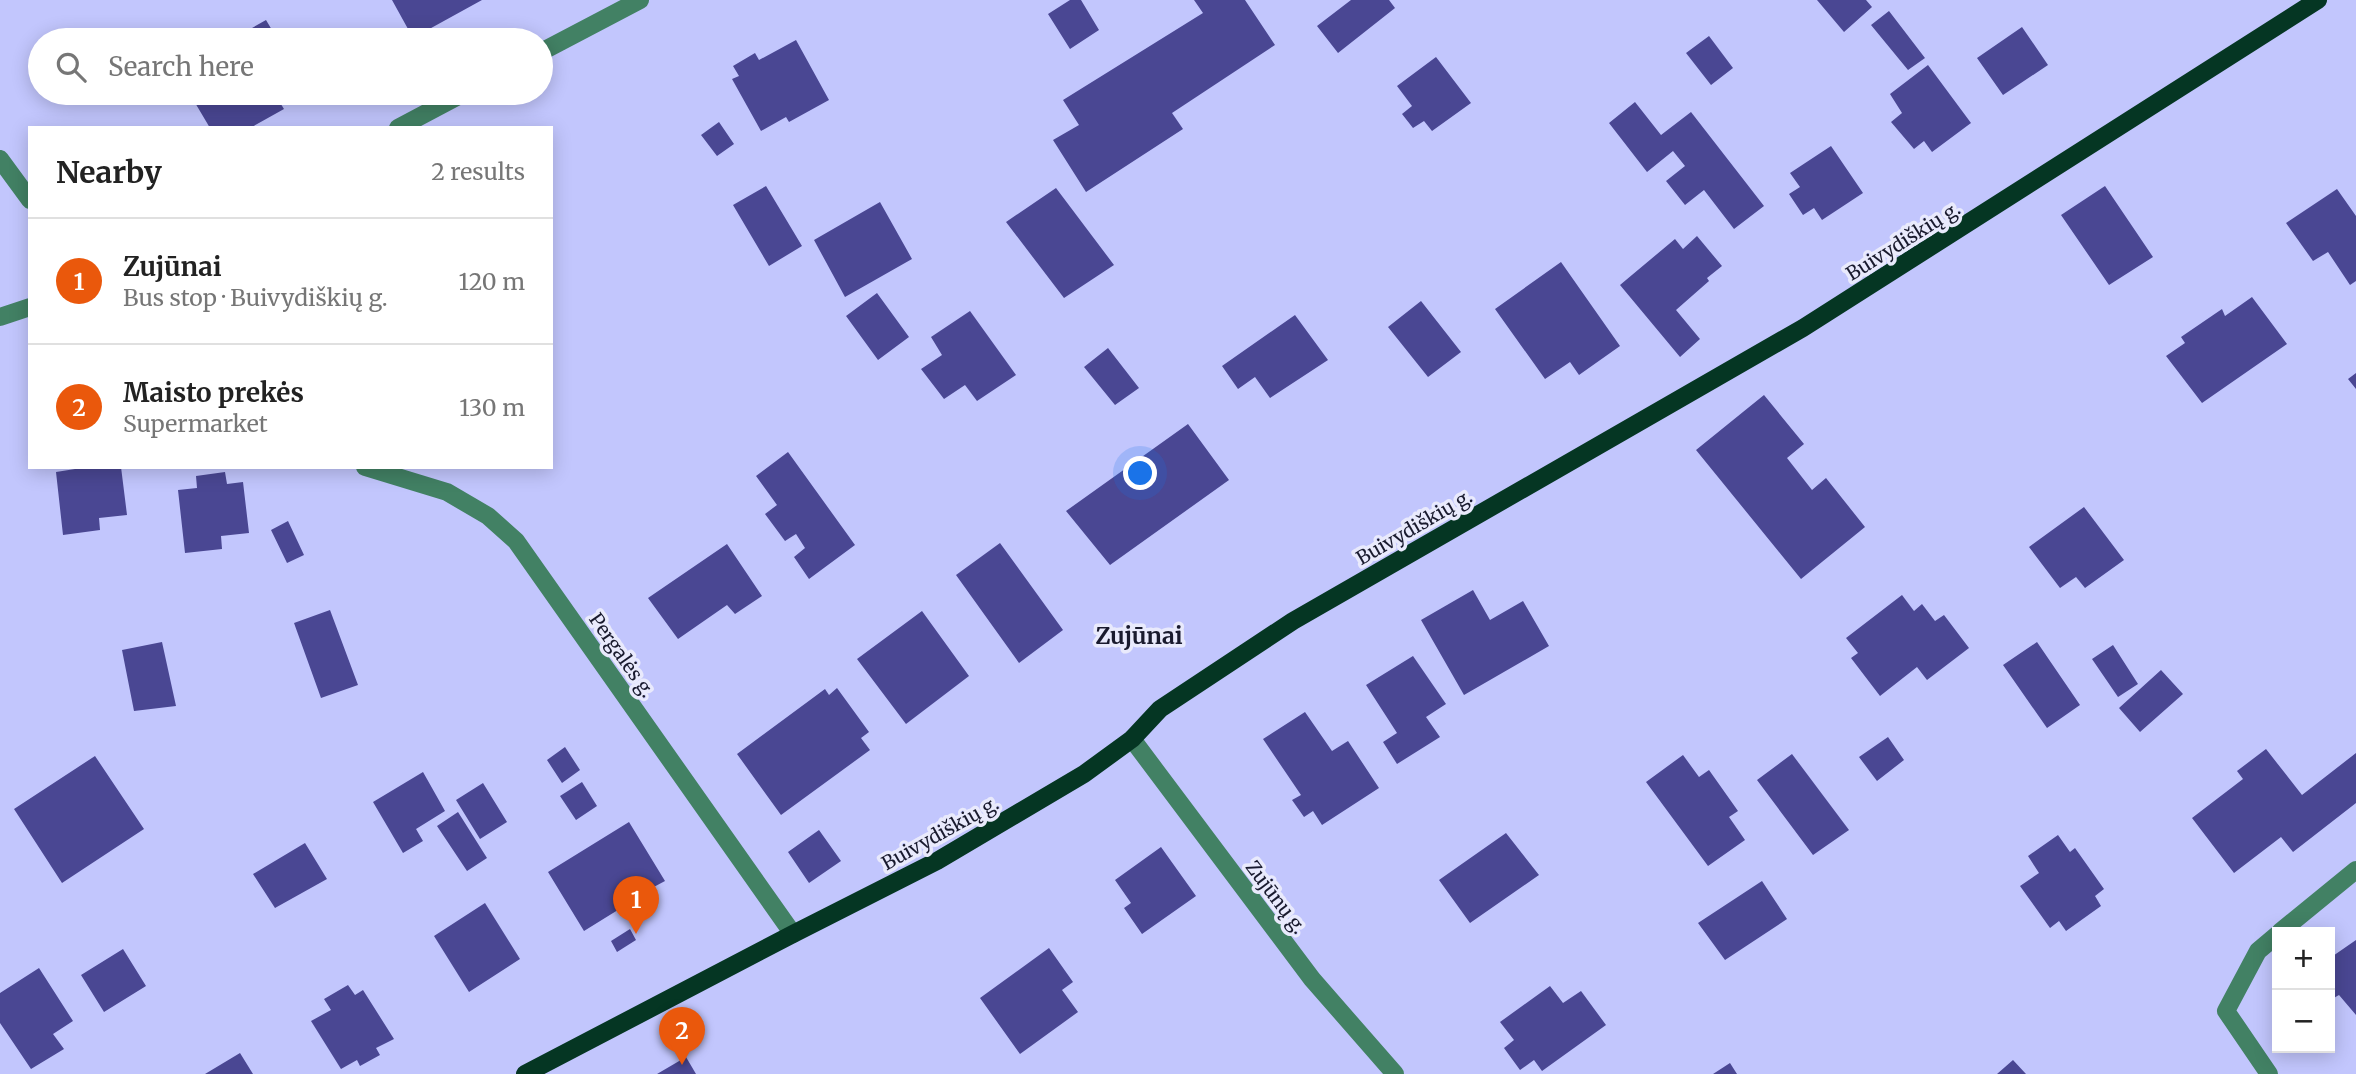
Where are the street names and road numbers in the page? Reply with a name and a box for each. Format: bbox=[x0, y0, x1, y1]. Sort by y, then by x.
street label: Buivydiškių g. bbox=[1842, 196, 1964, 286]
street label: Buivydiškių g. bbox=[1352, 484, 1476, 570]
street label: Pergalės g. bbox=[584, 608, 660, 702]
street label: Buivydiškių g. bbox=[877, 791, 1003, 875]
street label: Zujūnų g. bbox=[1241, 856, 1311, 938]

